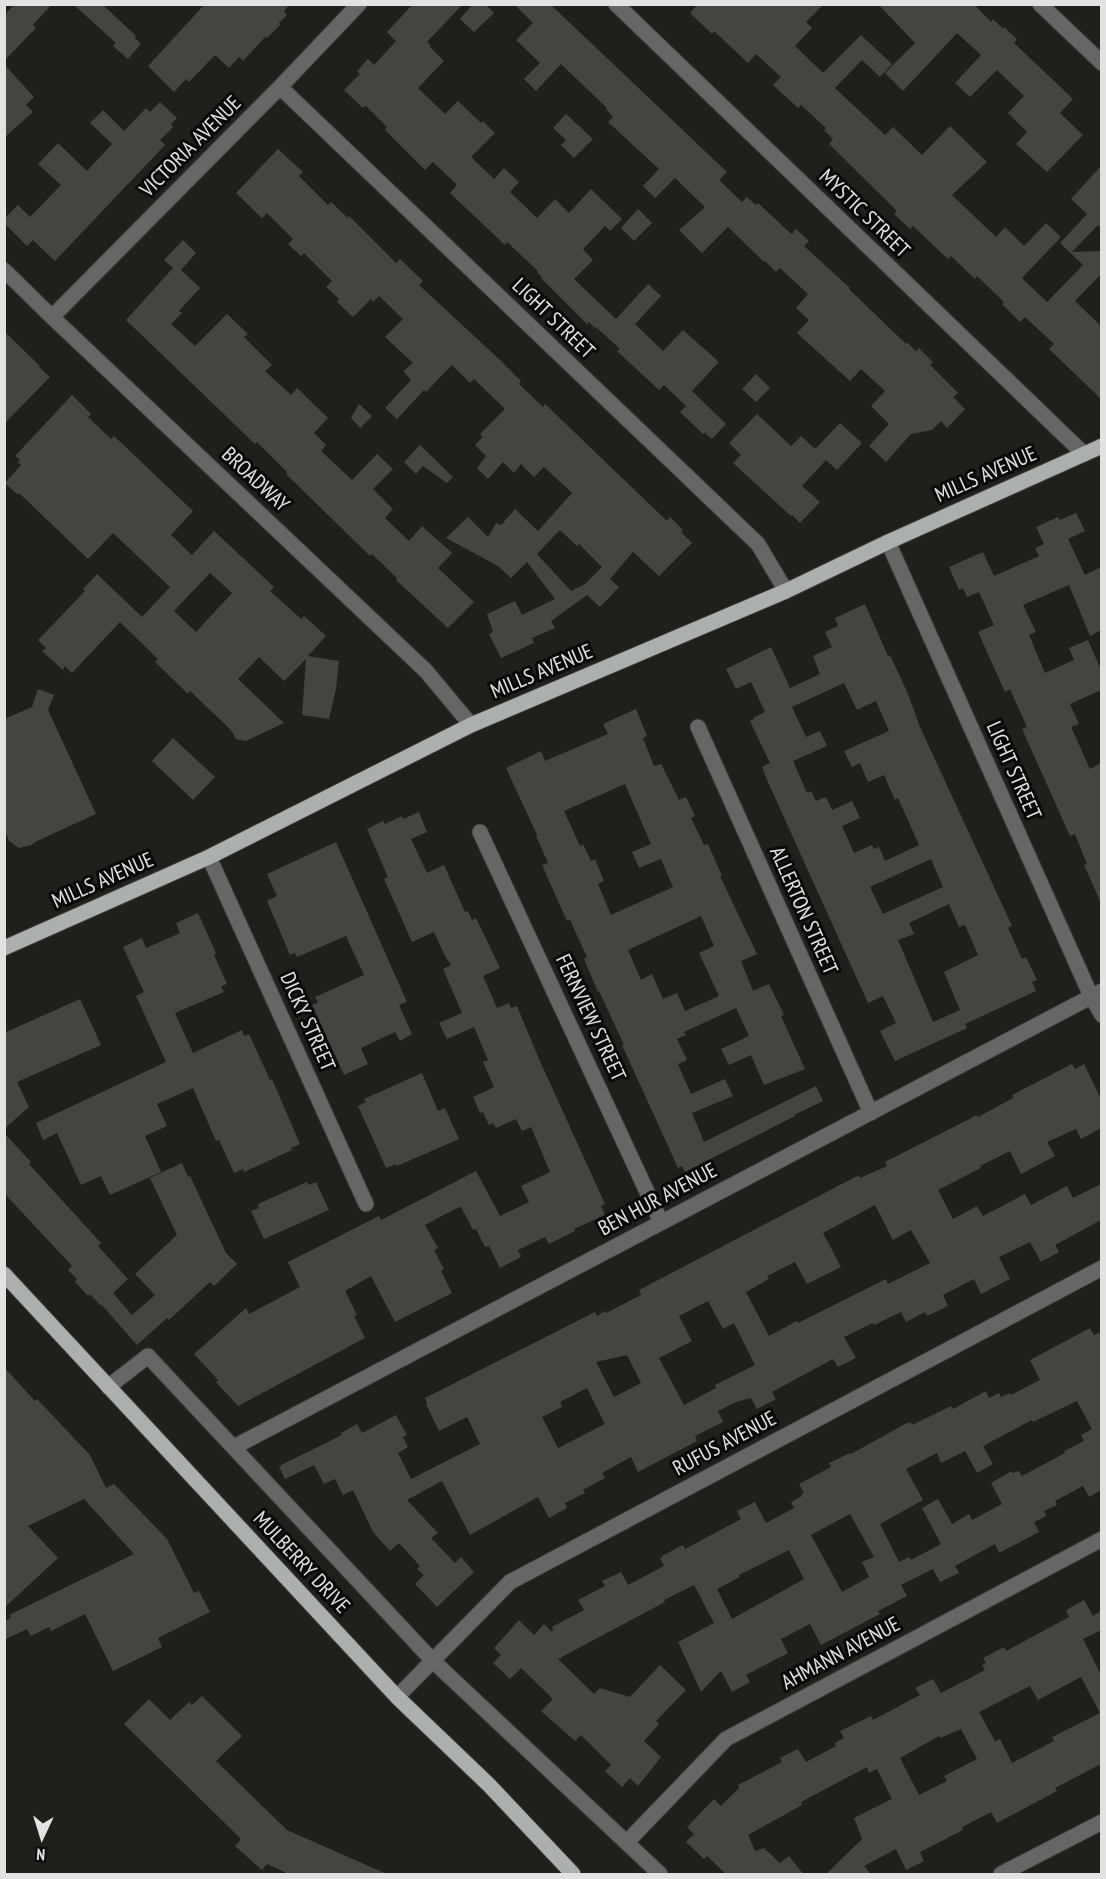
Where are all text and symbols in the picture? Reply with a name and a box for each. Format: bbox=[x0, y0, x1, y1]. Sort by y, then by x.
street label: VICTORIA AVENUE bbox=[135, 91, 247, 203]
street label: MYSTIC STREET bbox=[813, 165, 915, 263]
street label: LIGHT STREET bbox=[507, 274, 599, 364]
street label: MILLS AVENUE bbox=[931, 441, 1041, 509]
street label: BROADWAY bbox=[216, 443, 294, 517]
street label: MILLS AVENUE bbox=[487, 639, 597, 705]
street label: LIGHT STREET bbox=[980, 718, 1046, 824]
street label: ALLERTON STREET bbox=[764, 843, 842, 979]
street label: MILLS AVENUE bbox=[48, 847, 158, 915]
street label: FERNVIEW STREET bbox=[550, 951, 630, 1085]
street label: DICKY STREET bbox=[274, 969, 340, 1075]
street label: BEN HUR AVENUE bbox=[594, 1158, 722, 1242]
street label: RUFUS AVENUE bbox=[669, 1406, 781, 1482]
street label: MULBERRY DRIVE bbox=[247, 1507, 355, 1619]
street label: AHMANN AVENUE bbox=[777, 1612, 905, 1696]
north arrow bbox=[12, 1807, 72, 1867]
text: N bbox=[36, 1845, 46, 1865]

